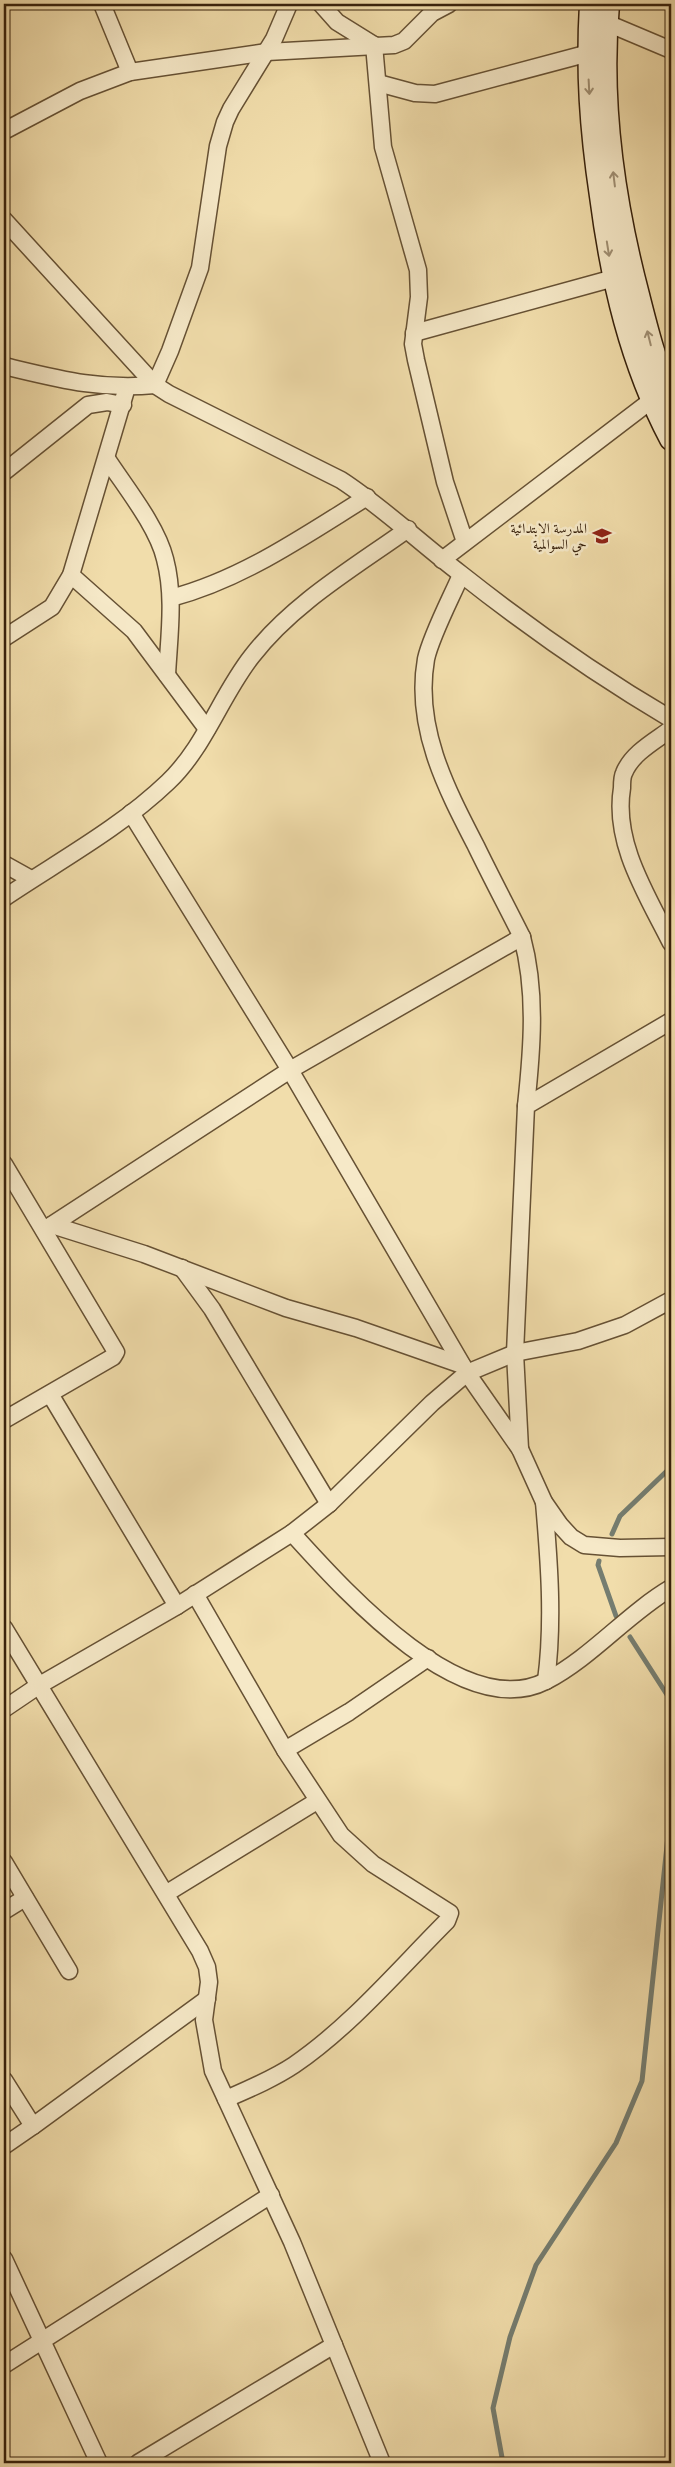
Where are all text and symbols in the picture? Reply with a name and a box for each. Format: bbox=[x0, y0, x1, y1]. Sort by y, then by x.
one-way arrow bbox=[584, 79, 593, 95]
one-way arrow bbox=[609, 172, 619, 188]
one-way arrow bbox=[604, 240, 614, 256]
one-way arrow bbox=[643, 330, 653, 346]
place label: المدرسة الابتدائية حي السوالمية bbox=[510, 519, 587, 556]
school or university icon: المدرسة الابتدائية حي السوالمية bbox=[591, 525, 613, 547]

